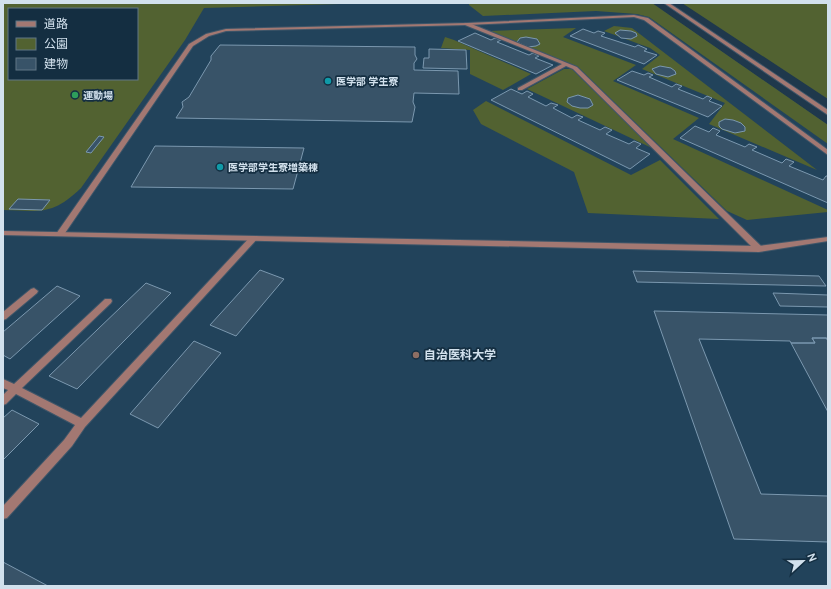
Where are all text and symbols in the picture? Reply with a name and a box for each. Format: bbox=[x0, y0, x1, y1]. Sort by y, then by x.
legend bbox=[8, 8, 138, 80]
text: 道路 bbox=[44, 16, 68, 31]
text: 公園 bbox=[44, 36, 68, 51]
text: 建物 bbox=[44, 56, 68, 71]
place label: 医学部 学生寮 bbox=[336, 75, 398, 88]
marker: 医学部 学生寮 bbox=[323, 76, 333, 86]
place label: 運動場 bbox=[83, 89, 113, 102]
marker: 運動場 bbox=[70, 90, 80, 100]
place label: 医学部学生寮増築棟 bbox=[228, 161, 318, 174]
marker: 医学部学生寮増築棟 bbox=[215, 162, 225, 172]
place label: 自治医科大学 bbox=[424, 347, 496, 362]
marker: 自治医科大学 bbox=[411, 350, 421, 360]
north arrow bbox=[783, 541, 823, 581]
text: N bbox=[804, 551, 820, 563]

